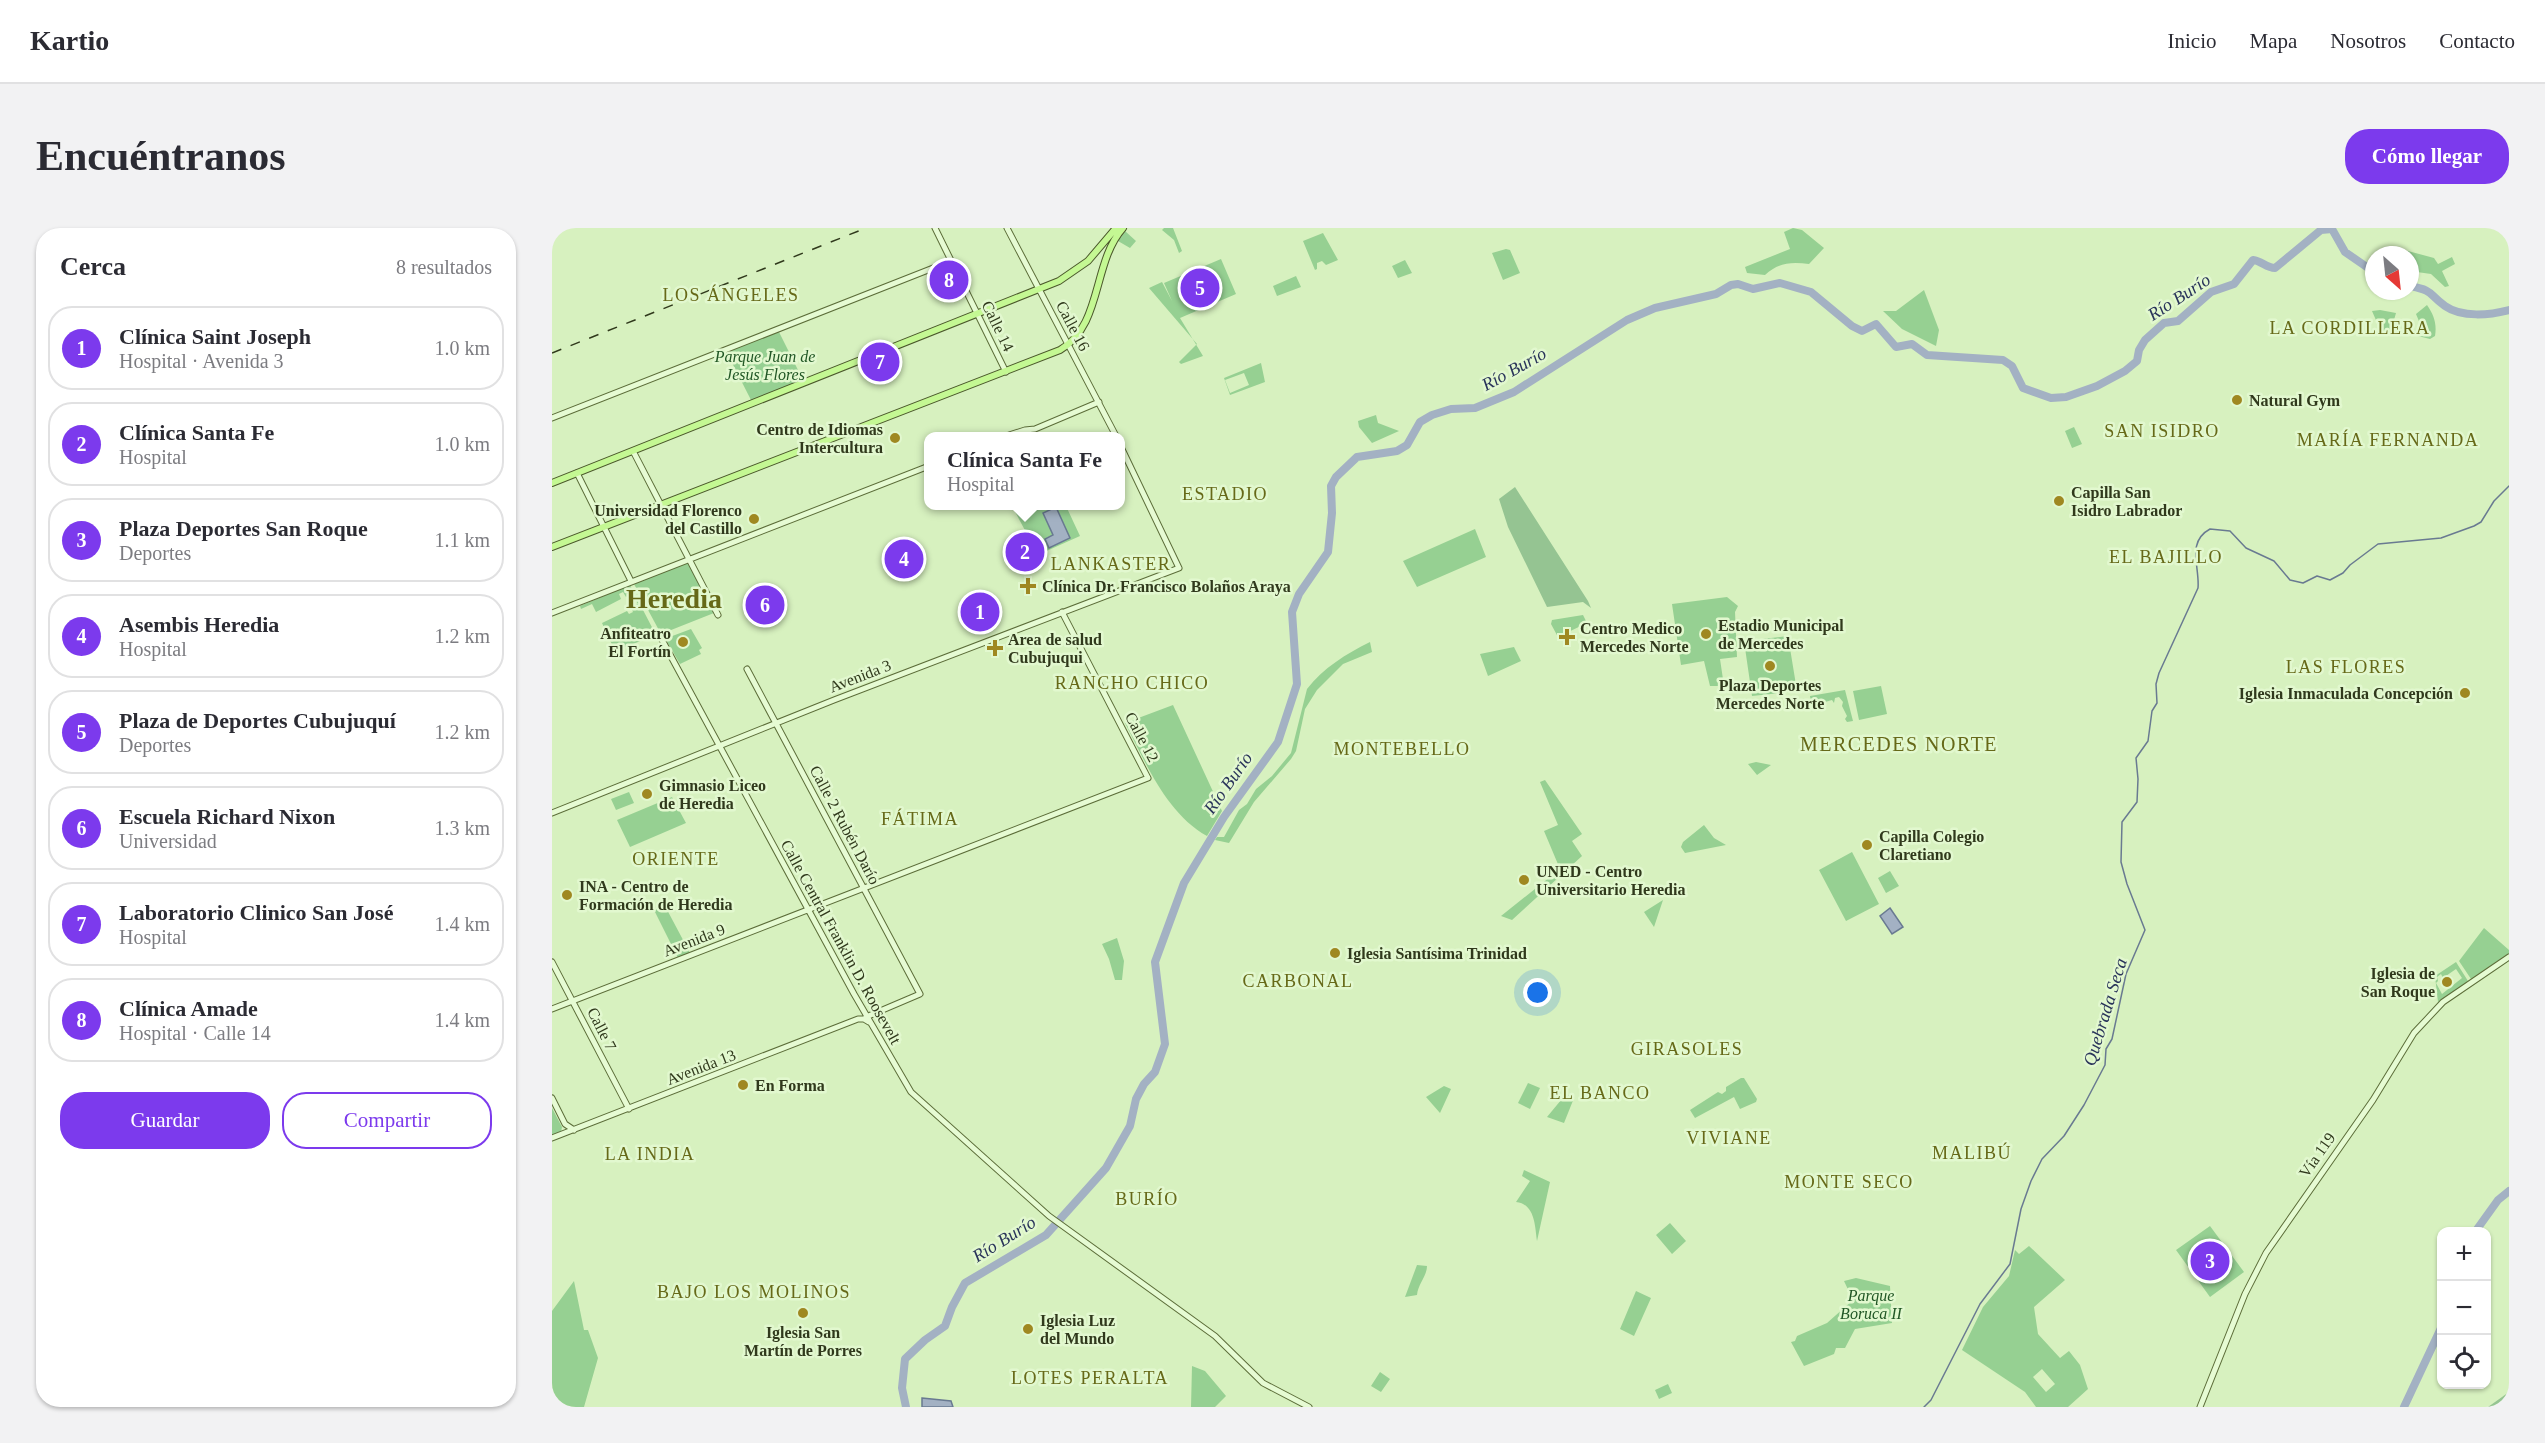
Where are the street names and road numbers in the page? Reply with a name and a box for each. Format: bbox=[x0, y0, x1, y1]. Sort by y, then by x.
street label: Calle 14 bbox=[979, 298, 1017, 354]
street label: Calle 16 bbox=[1053, 298, 1093, 354]
street label: Avenida 3 bbox=[827, 656, 893, 696]
street label: Calle 12 bbox=[1122, 709, 1162, 765]
street label: Calle 2 Rubén Darío bbox=[807, 763, 883, 887]
street label: Calle Central Franklin D. Roosevelt bbox=[778, 837, 905, 1047]
street label: Avenida 9 bbox=[661, 920, 727, 960]
street label: Calle 7 bbox=[584, 1005, 620, 1053]
street label: Avenida 13 bbox=[664, 1046, 738, 1088]
street label: Vía 119 bbox=[2296, 1129, 2338, 1181]

